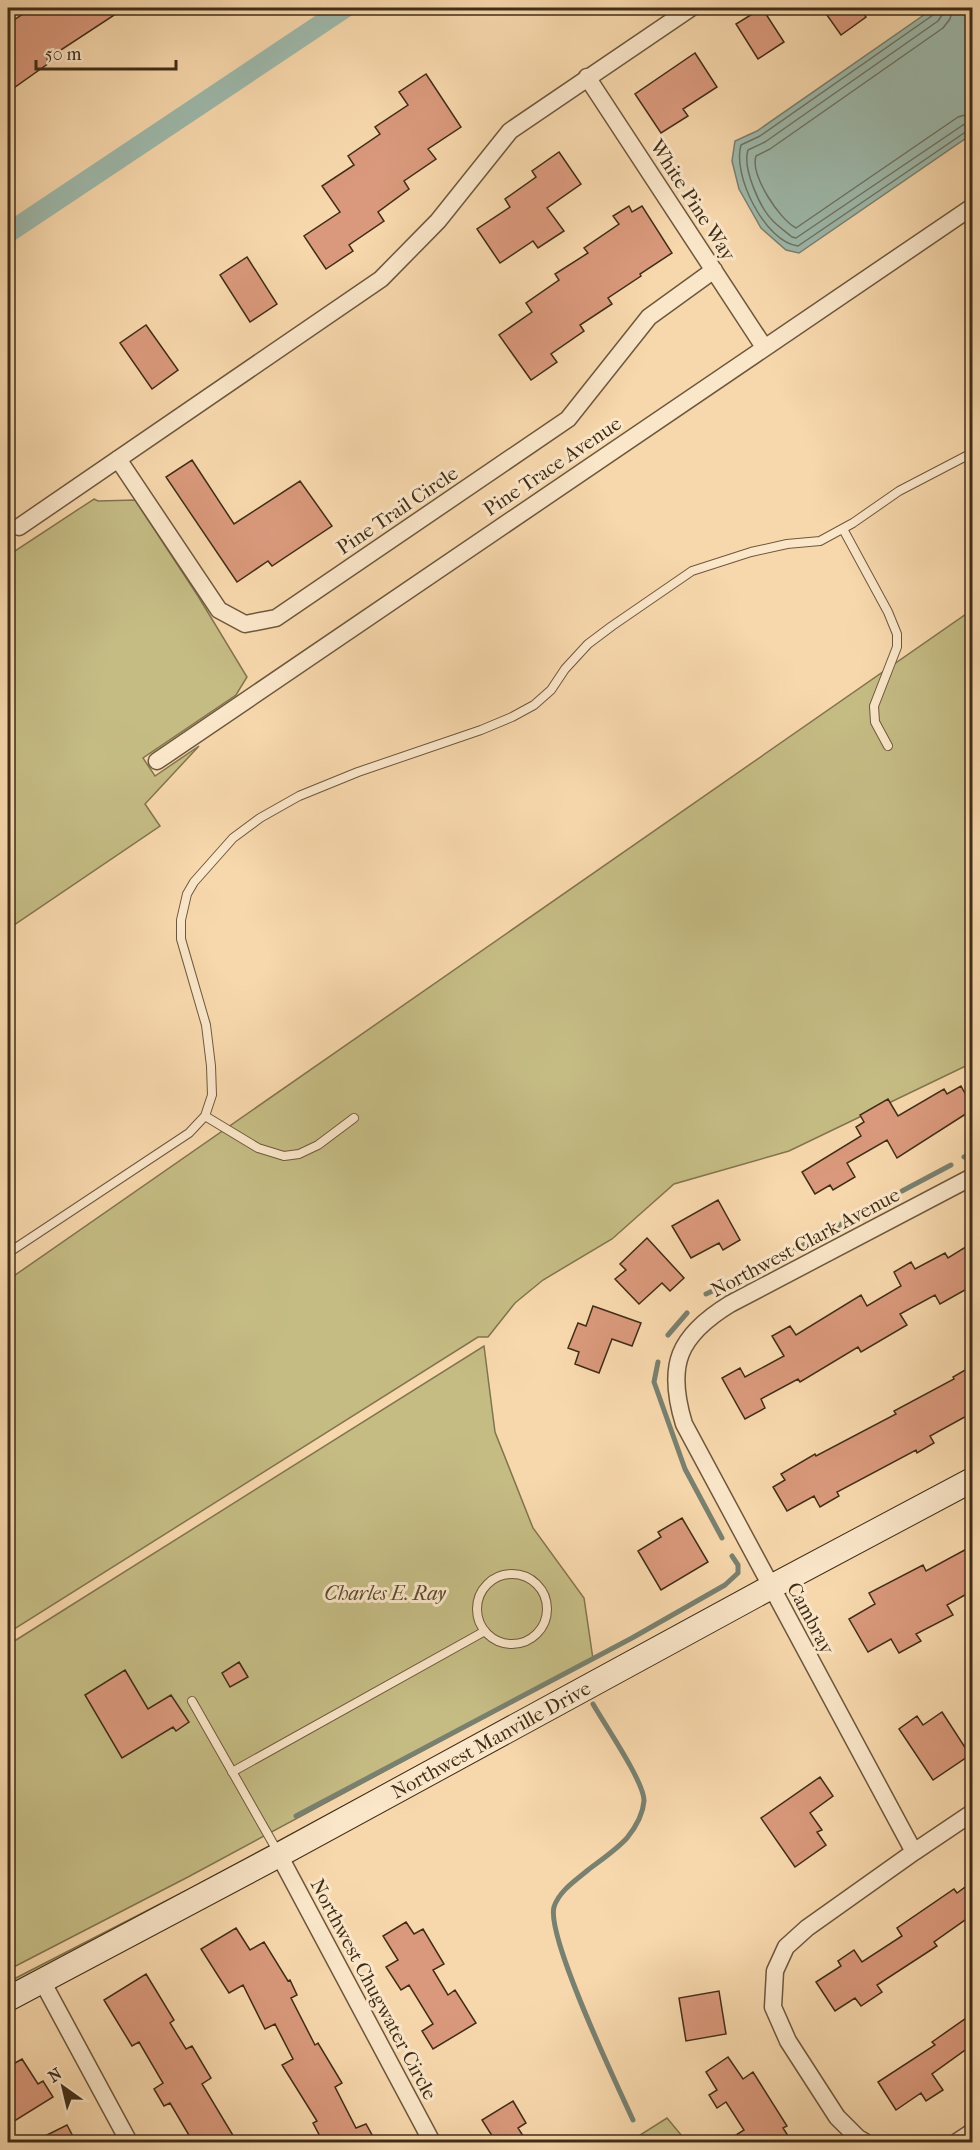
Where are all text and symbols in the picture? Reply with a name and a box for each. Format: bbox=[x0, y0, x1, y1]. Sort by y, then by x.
scale bar bbox=[36, 33, 176, 71]
text: 50 m bbox=[45, 44, 82, 65]
street label: White Pine Way bbox=[644, 135, 741, 266]
street label: Pine Trace Avenue bbox=[479, 412, 626, 521]
street label: Pine Trail Circle bbox=[332, 461, 462, 559]
street label: Northwest Clark Avenue bbox=[707, 1183, 904, 1302]
street label: Cambray bbox=[782, 1579, 840, 1659]
park label: Charles E. Ray bbox=[324, 1582, 447, 1605]
street label: Northwest Manville Drive bbox=[387, 1677, 595, 1804]
street label: Northwest Chugwater Circle bbox=[305, 1875, 442, 2104]
north arrow bbox=[33, 2057, 93, 2117]
text: N bbox=[45, 2063, 66, 2086]

